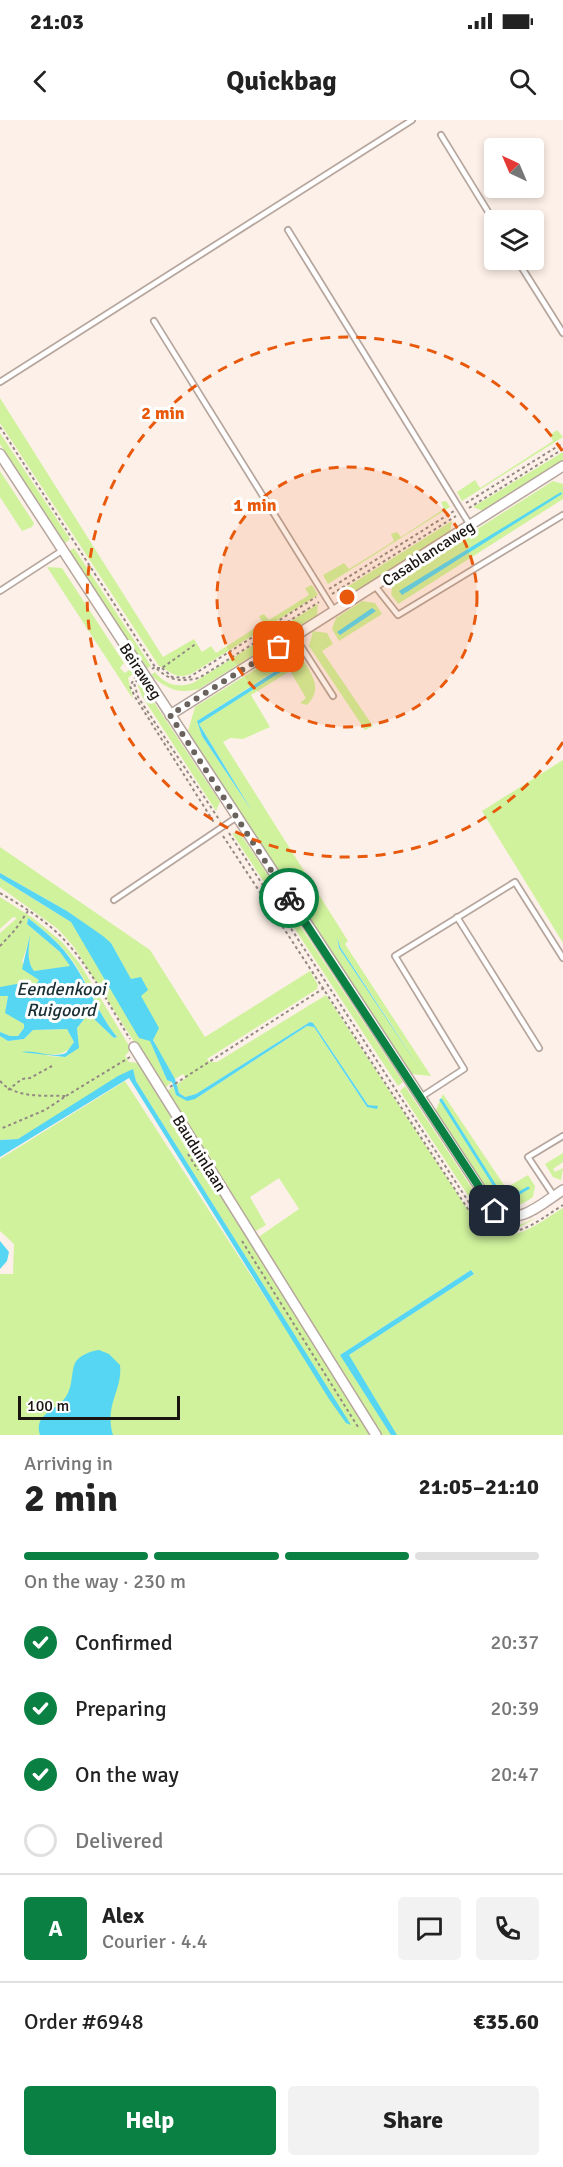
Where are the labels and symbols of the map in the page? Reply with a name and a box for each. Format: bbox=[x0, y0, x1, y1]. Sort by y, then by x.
north arrow bbox=[484, 138, 544, 198]
text: 2 min bbox=[141, 402, 185, 424]
text: 1 min bbox=[233, 494, 277, 516]
street label: Casablancaweg bbox=[379, 517, 478, 591]
centre of rings bbox=[337, 587, 357, 607]
pin bbox=[253, 621, 304, 672]
street label: Beiraweg bbox=[114, 639, 166, 704]
courier bbox=[259, 868, 319, 928]
water label: Eendenkooi Ruigoord bbox=[16, 978, 108, 1021]
street label: Bauduinlaan bbox=[168, 1112, 231, 1195]
pin bbox=[469, 1185, 520, 1236]
scale bar bbox=[18, 1393, 180, 1420]

